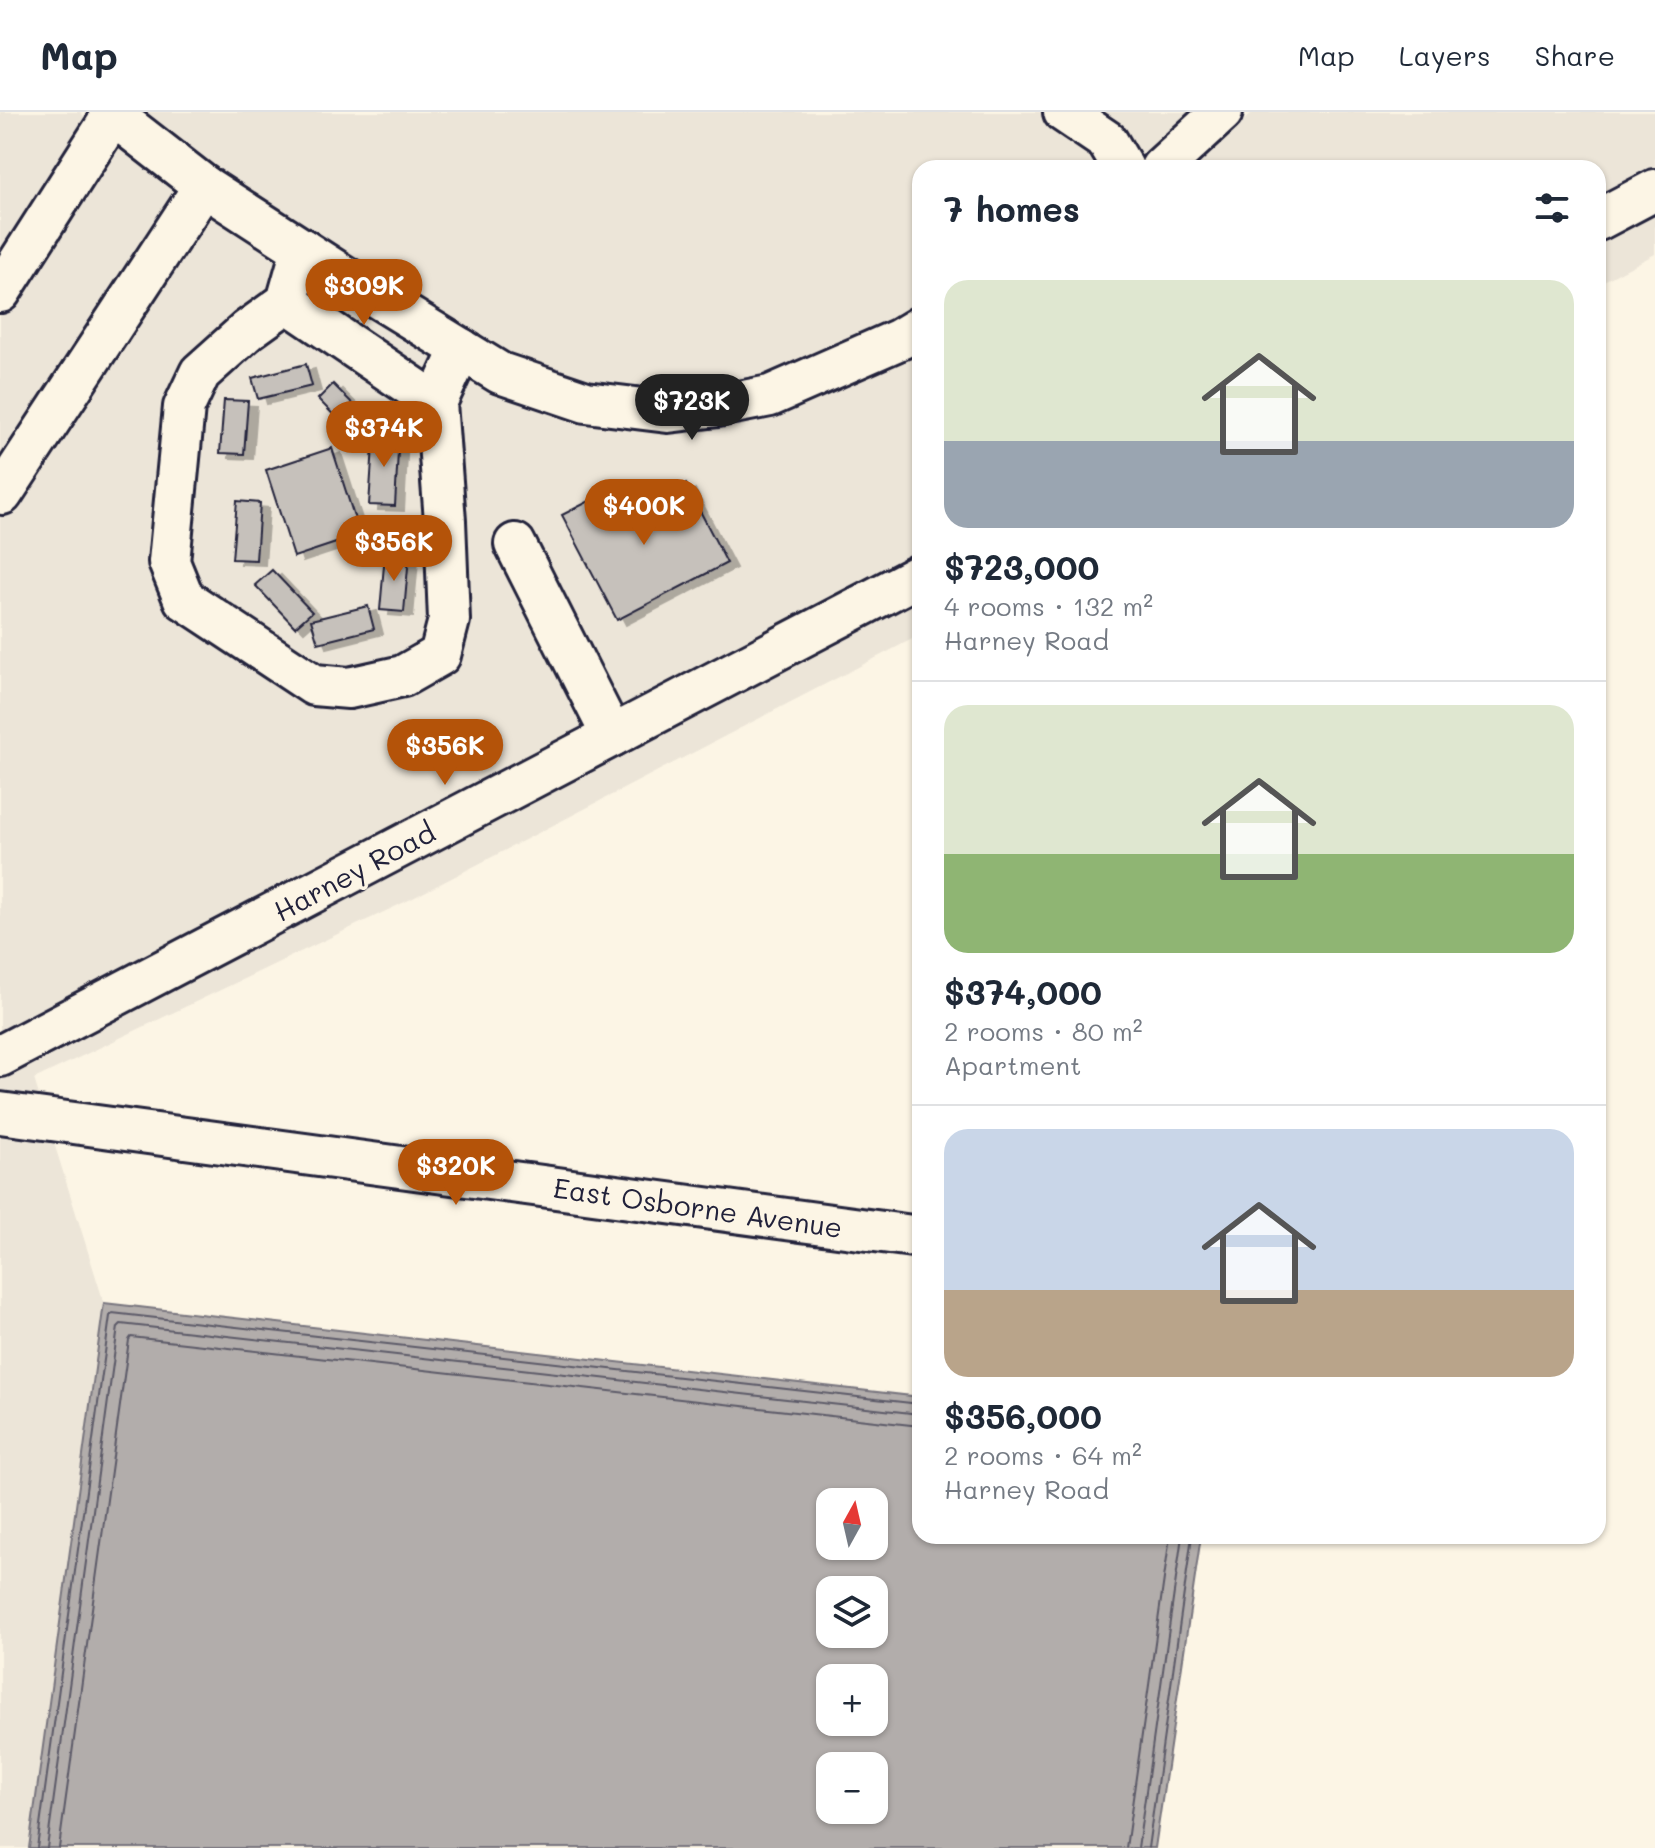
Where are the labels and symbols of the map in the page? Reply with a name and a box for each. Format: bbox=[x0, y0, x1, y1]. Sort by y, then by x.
pin: $309K bbox=[308, 259, 420, 327]
pin: $723K bbox=[636, 374, 748, 442]
pin: $374K bbox=[328, 401, 440, 469]
pin: $400K bbox=[588, 479, 700, 547]
pin: $356K bbox=[338, 515, 450, 583]
pin: $356K bbox=[389, 719, 501, 787]
street label: Harney Road bbox=[267, 813, 441, 929]
pin: $320K bbox=[400, 1139, 512, 1207]
street label: East Osborne Avenue bbox=[551, 1169, 845, 1245]
north arrow bbox=[816, 1488, 888, 1560]

